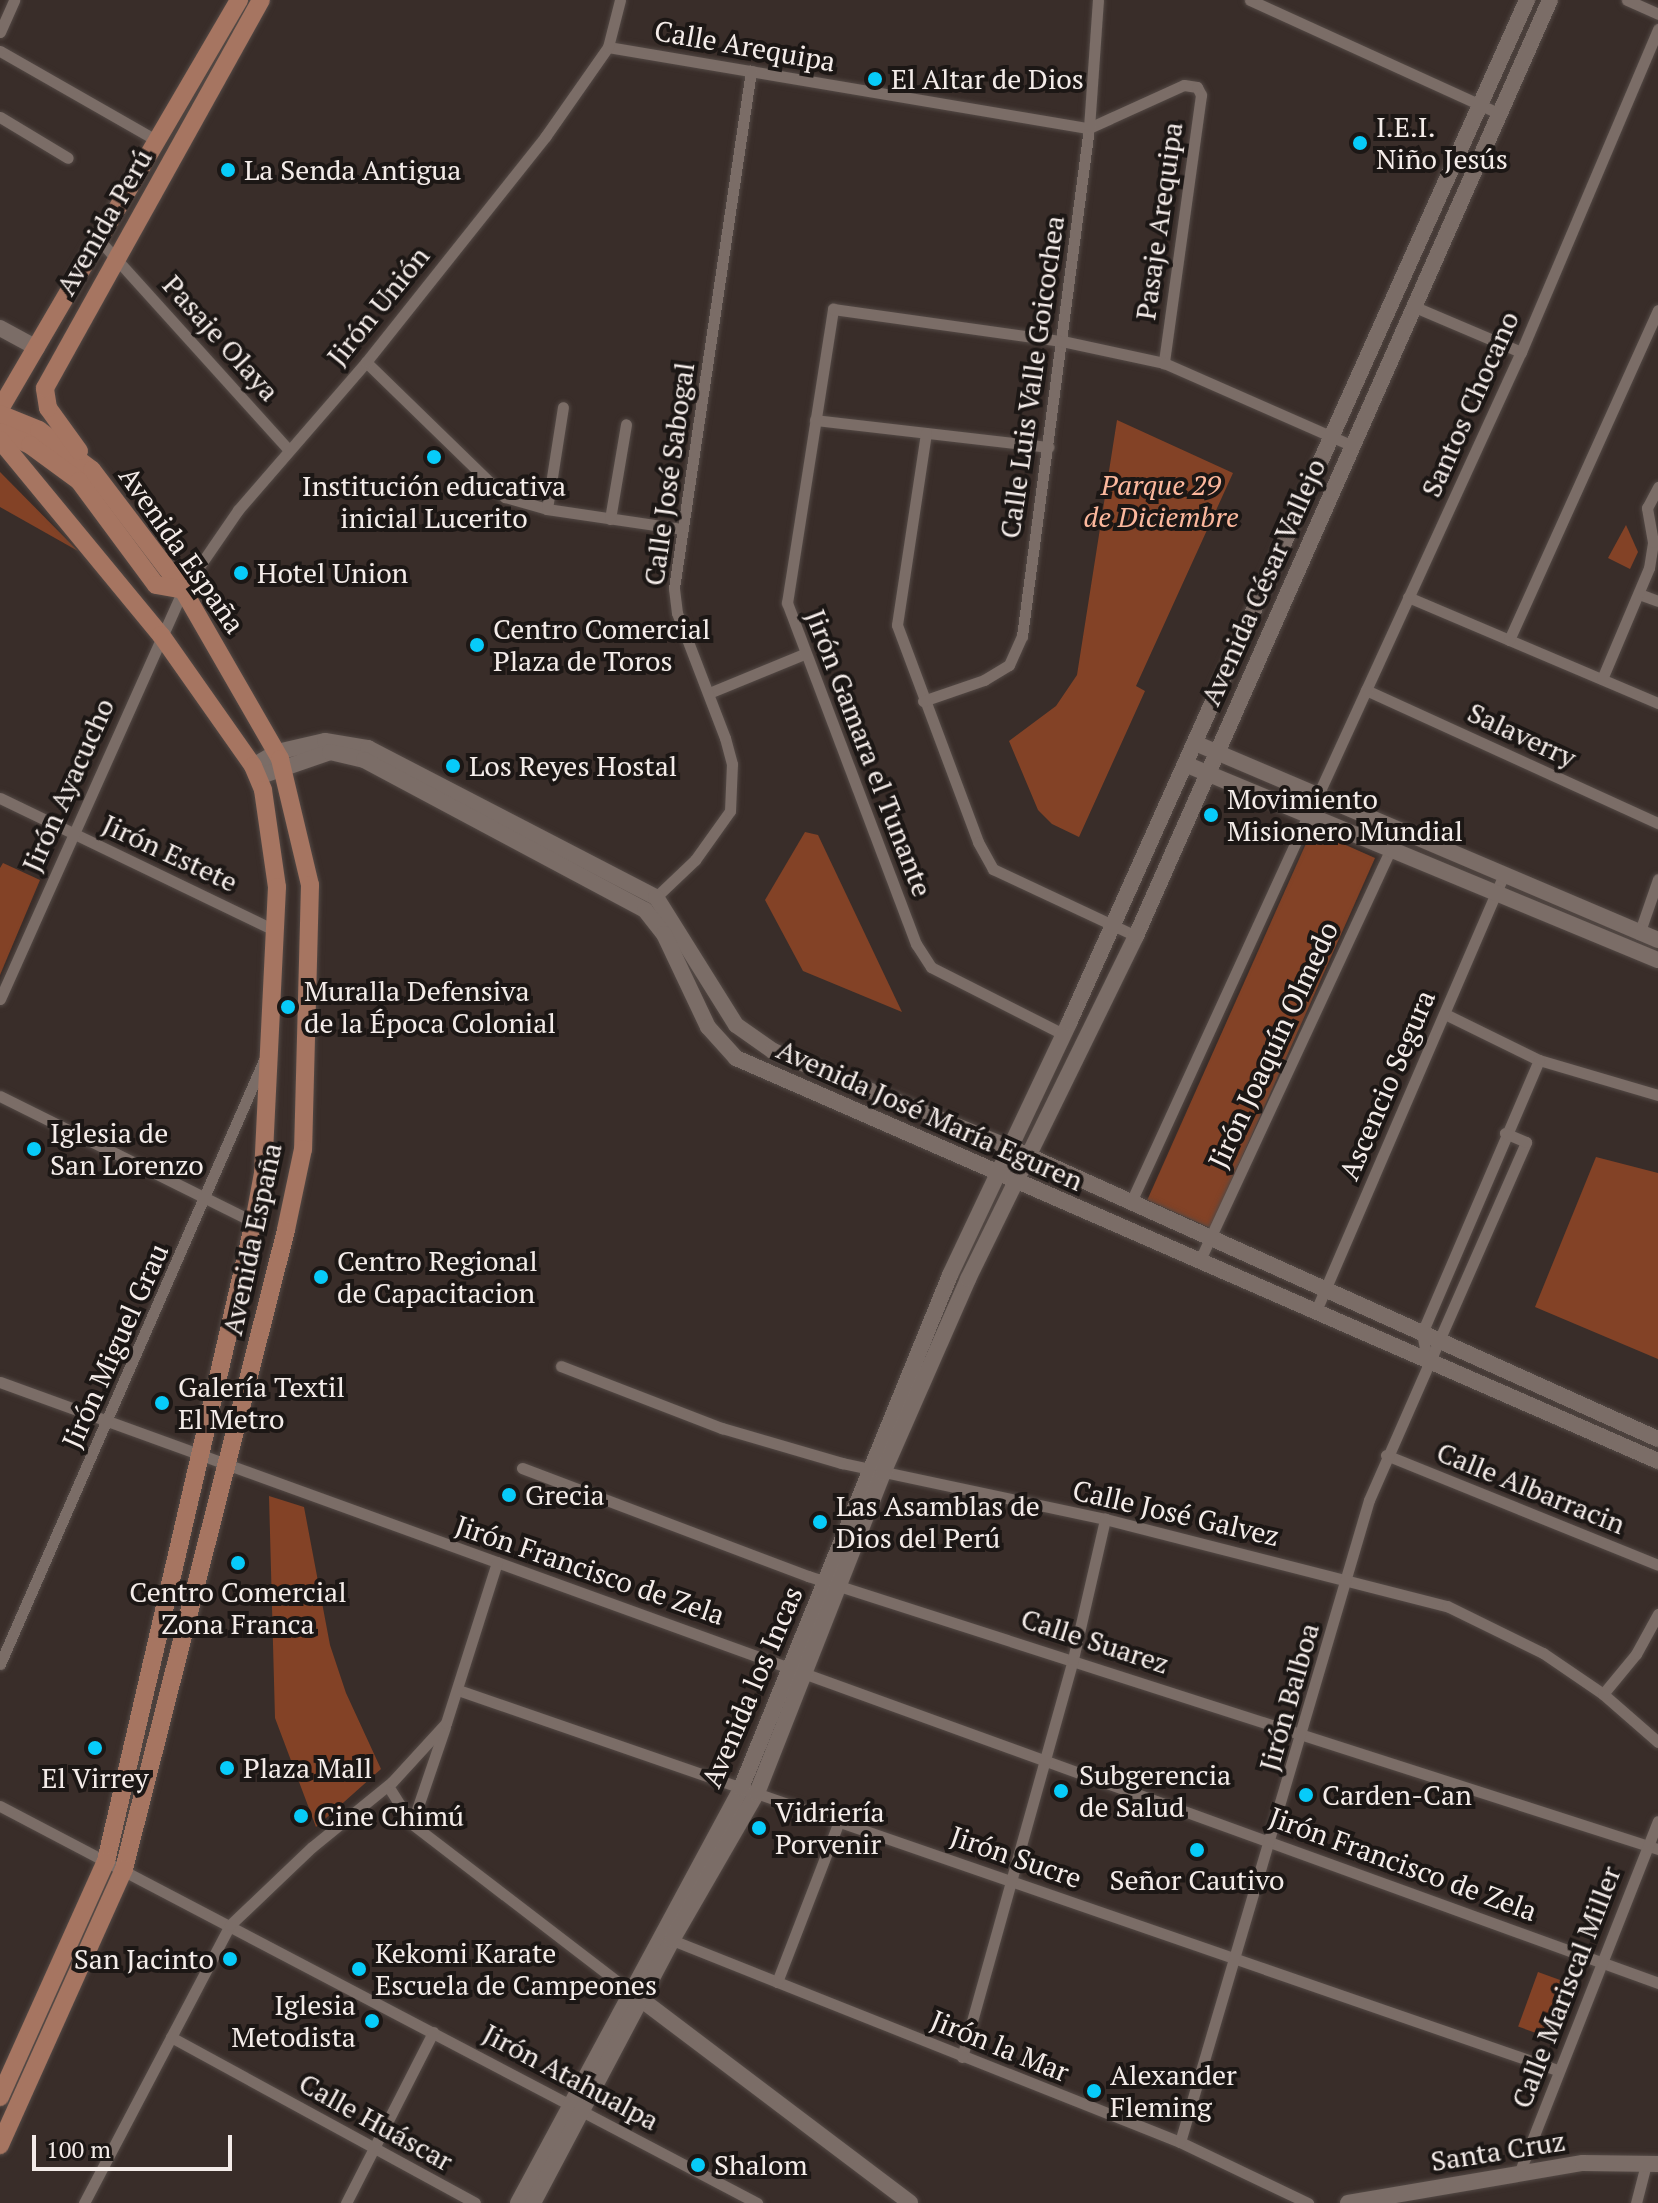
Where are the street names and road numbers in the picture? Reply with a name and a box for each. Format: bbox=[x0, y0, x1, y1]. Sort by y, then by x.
street label: Calle Arequipa bbox=[652, 14, 838, 78]
street label: Pasaje Arequipa bbox=[1128, 120, 1190, 322]
street label: Avenida Perú bbox=[49, 143, 159, 301]
street label: Calle Luis Valle Goicochea bbox=[993, 213, 1071, 541]
street label: Jirón Unión bbox=[320, 240, 436, 372]
street label: Pasaje Olaya bbox=[156, 268, 286, 408]
street label: Santos Chocano bbox=[1414, 306, 1526, 502]
street label: Calle José Sabogal bbox=[637, 360, 701, 588]
street label: Avenida César Vallejo bbox=[1193, 453, 1333, 711]
street label: Avenida España bbox=[112, 460, 252, 640]
street label: Jirón Gamara el Tunante bbox=[799, 605, 939, 901]
street label: Jirón Ayacucho bbox=[15, 693, 121, 877]
street label: Salaverry bbox=[1463, 695, 1581, 775]
street label: Jirón Estete bbox=[97, 807, 243, 899]
street label: Jirón Joaquín Olmedo bbox=[1201, 916, 1345, 1174]
street label: Ascencio Segura bbox=[1332, 985, 1442, 1185]
street label: Avenida José María Eguren bbox=[772, 1032, 1088, 1198]
street label: Avenida España bbox=[215, 1140, 289, 1338]
street label: Jirón Miguel Grau bbox=[55, 1238, 175, 1454]
street label: Calle Albarracin bbox=[1432, 1435, 1630, 1541]
street label: Calle José Galvez bbox=[1069, 1473, 1283, 1553]
street label: Jirón Francisco de Zela bbox=[451, 1508, 729, 1632]
street label: Avenida los Incas bbox=[695, 1581, 809, 1793]
street label: Calle Suarez bbox=[1017, 1601, 1173, 1681]
street label: Jirón Balboa bbox=[1252, 1619, 1326, 1775]
street label: Jirón Francisco de Zela bbox=[1265, 1800, 1541, 1928]
street label: Jirón Sucre bbox=[946, 1819, 1086, 1895]
street label: Calle Mariscal Miller bbox=[1504, 1861, 1628, 2113]
street label: Jirón la Mar bbox=[926, 2003, 1074, 2089]
street label: Jirón Atahualpa bbox=[477, 2016, 665, 2138]
street label: Calle Huáscar bbox=[293, 2066, 459, 2178]
street label: Santa Cruz bbox=[1428, 2124, 1568, 2178]

